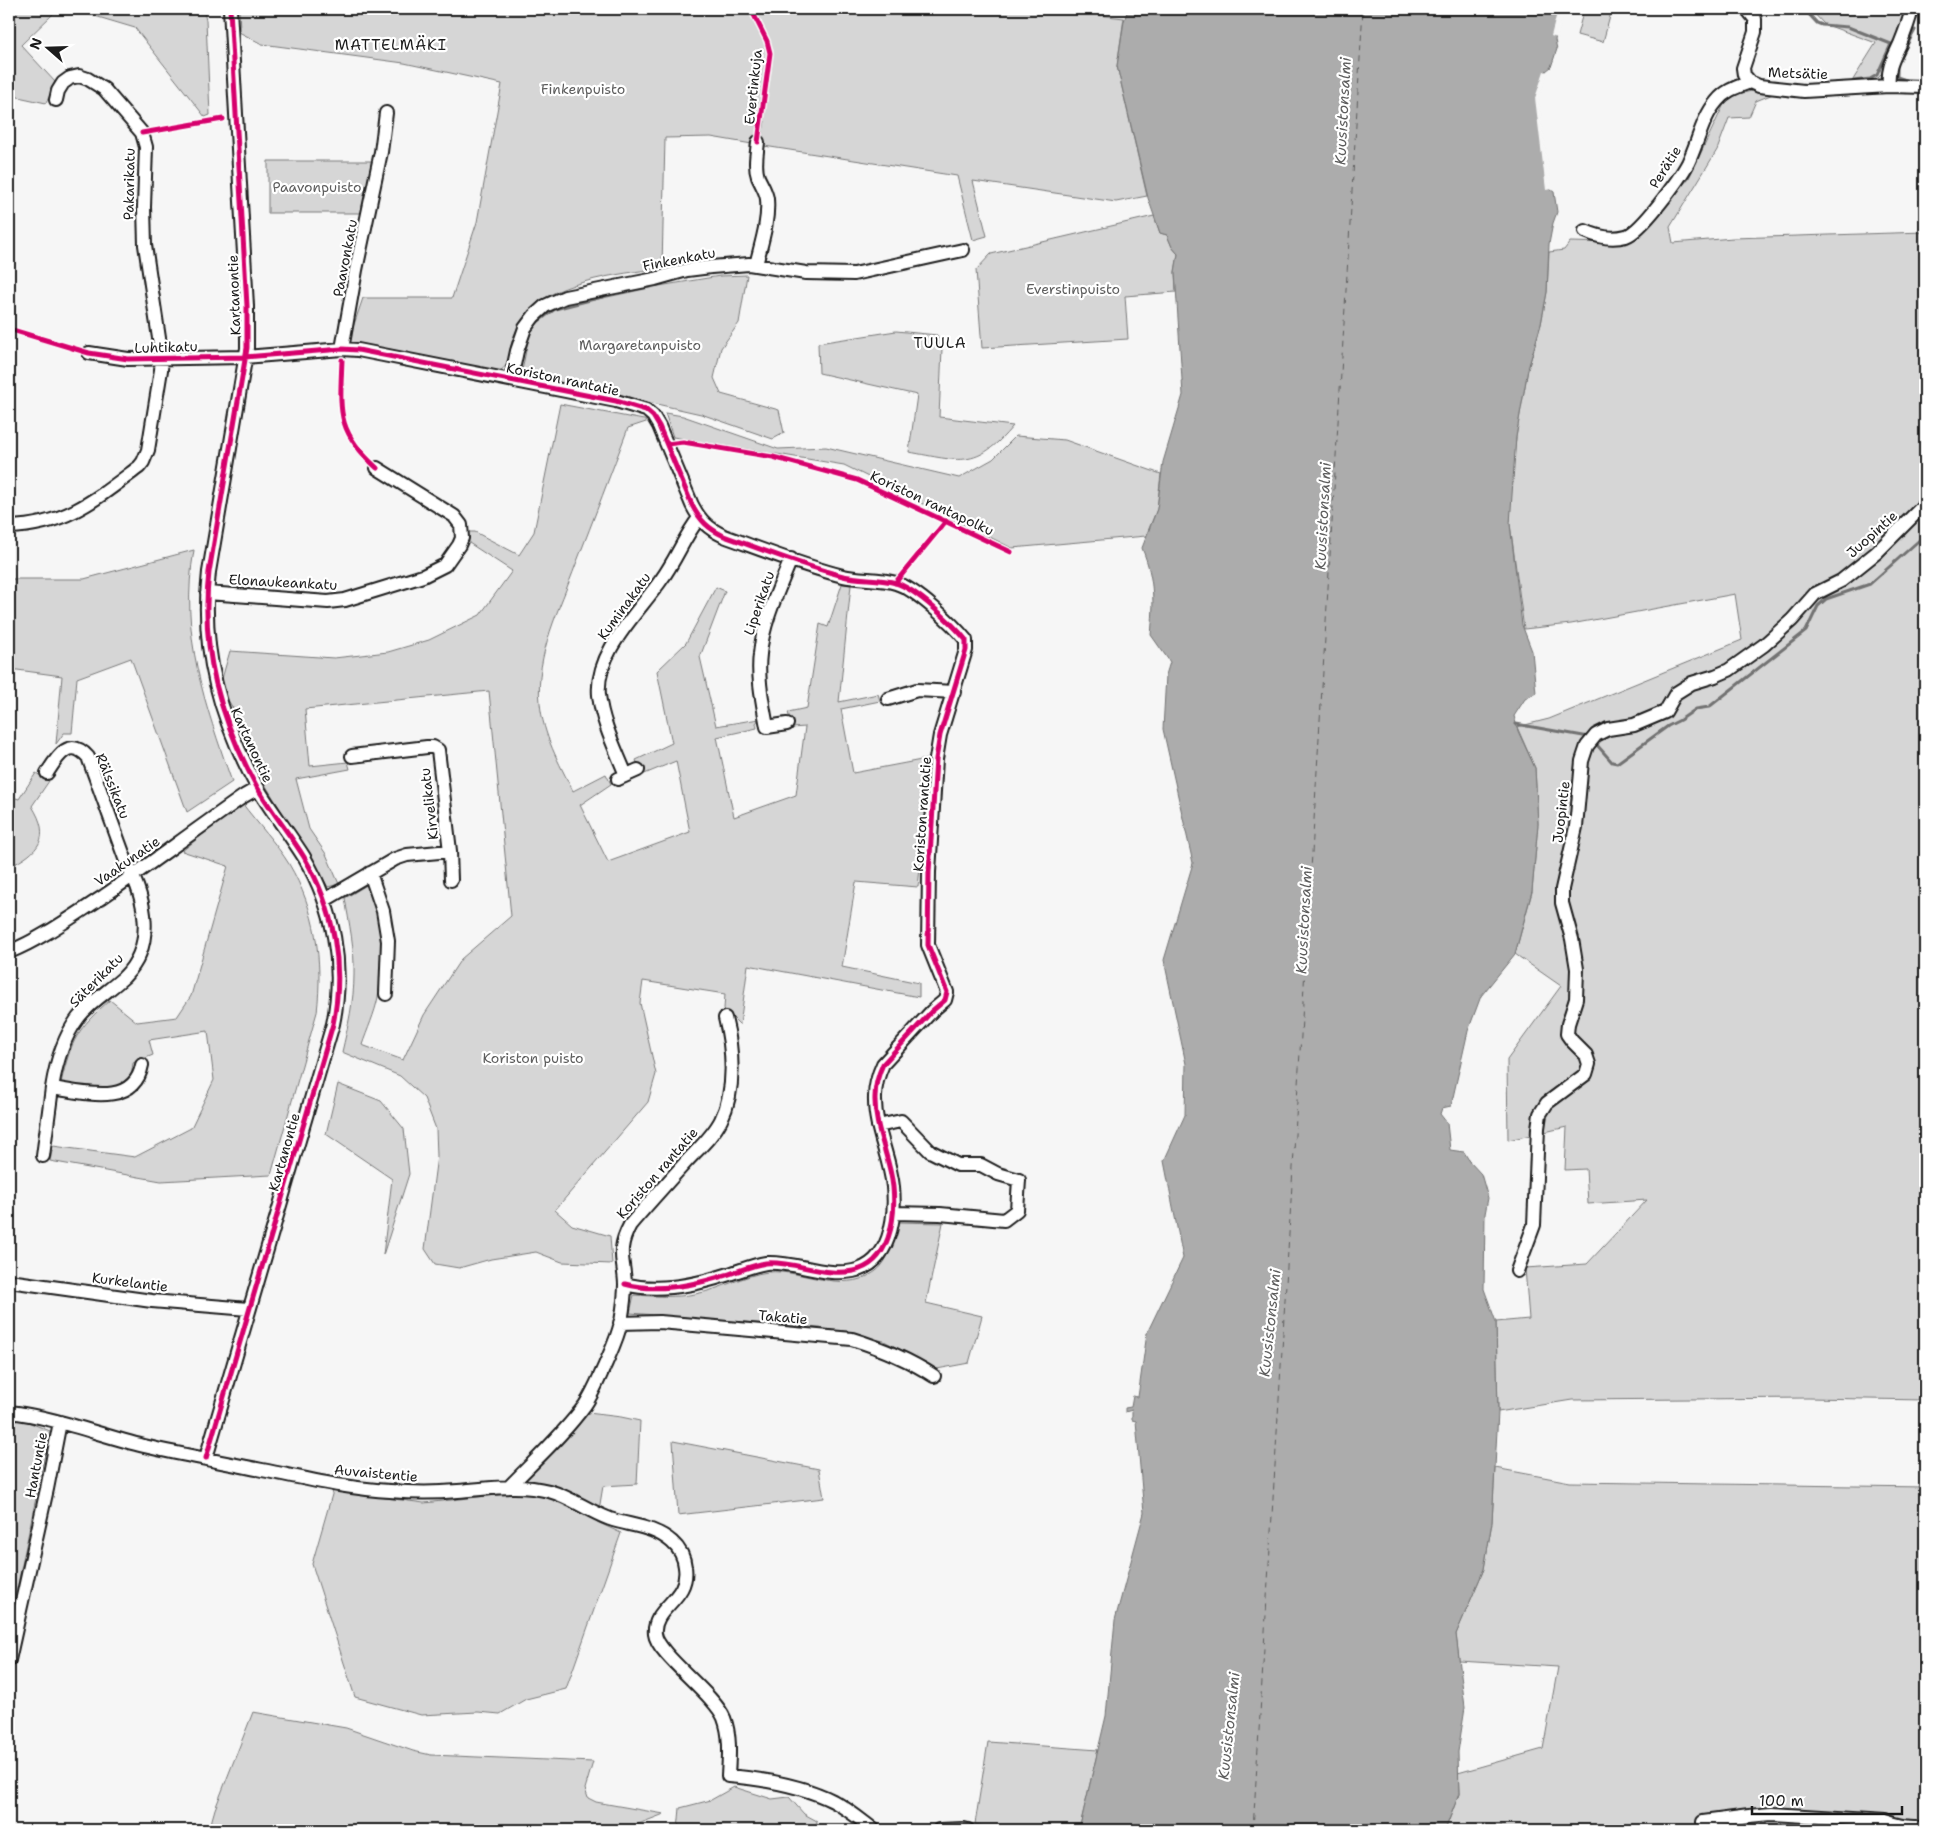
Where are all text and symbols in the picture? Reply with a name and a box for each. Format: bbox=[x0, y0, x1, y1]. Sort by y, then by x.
north arrow bbox=[22, 22, 72, 72]
text: N bbox=[25, 35, 46, 52]
district label: MATTELMÄKI bbox=[335, 35, 447, 55]
street label: Evertinkuja bbox=[740, 48, 766, 125]
water label: Kuusistonsalmi bbox=[1330, 56, 1356, 165]
street label: Metsätie bbox=[1768, 63, 1828, 83]
park label: Finkenpuisto bbox=[541, 80, 625, 98]
street label: Perätie bbox=[1645, 142, 1685, 192]
street label: Pakarikatu bbox=[119, 148, 139, 220]
park label: Paavonpuisto bbox=[273, 178, 361, 196]
street label: Paavonkatu bbox=[329, 218, 361, 298]
street label: Finkenkatu bbox=[641, 243, 717, 275]
street label: Kartanontie bbox=[224, 254, 244, 336]
park label: Everstinpuisto bbox=[1026, 280, 1120, 298]
district label: TUULA bbox=[913, 333, 967, 353]
park label: Margaretanpuisto bbox=[579, 336, 701, 354]
street label: Luhtikatu bbox=[134, 337, 198, 357]
street label: Koriston rantatie bbox=[505, 358, 621, 400]
water label: Kuusistonsalmi bbox=[1310, 461, 1336, 570]
street label: Koriston rantapolku bbox=[867, 466, 997, 540]
street label: Juopintie bbox=[1843, 506, 1901, 562]
street label: Kuminakatu bbox=[593, 569, 655, 643]
street label: Liperikatu bbox=[740, 569, 778, 637]
street label: Elonaukeankatu bbox=[228, 570, 338, 594]
street label: Kartanontie bbox=[227, 705, 277, 785]
street label: Rälssikatu bbox=[92, 750, 134, 822]
street label: Koriston rantatie bbox=[909, 756, 935, 872]
street label: Kirvelikatu bbox=[416, 767, 442, 841]
street label: Juopintie bbox=[1548, 780, 1574, 844]
street label: Vaakunatie bbox=[91, 832, 163, 890]
water label: Kuusistonsalmi bbox=[1291, 865, 1317, 974]
street label: Säterikatu bbox=[65, 949, 127, 1011]
park label: Koriston puisto bbox=[482, 1049, 584, 1067]
street label: Kartanontie bbox=[264, 1111, 304, 1193]
street label: Koriston rantatie bbox=[612, 1124, 702, 1222]
street label: Kurkelantie bbox=[91, 1268, 169, 1296]
water label: Kuusistonsalmi bbox=[1254, 1268, 1286, 1378]
street label: Takatie bbox=[758, 1306, 808, 1328]
street label: Hantuntie bbox=[21, 1430, 51, 1500]
street label: Auvaistentie bbox=[333, 1460, 419, 1486]
water label: Kuusistonsalmi bbox=[1213, 1671, 1245, 1781]
scale bar bbox=[1752, 1784, 1902, 1816]
text: 100 m bbox=[1759, 1791, 1804, 1811]

